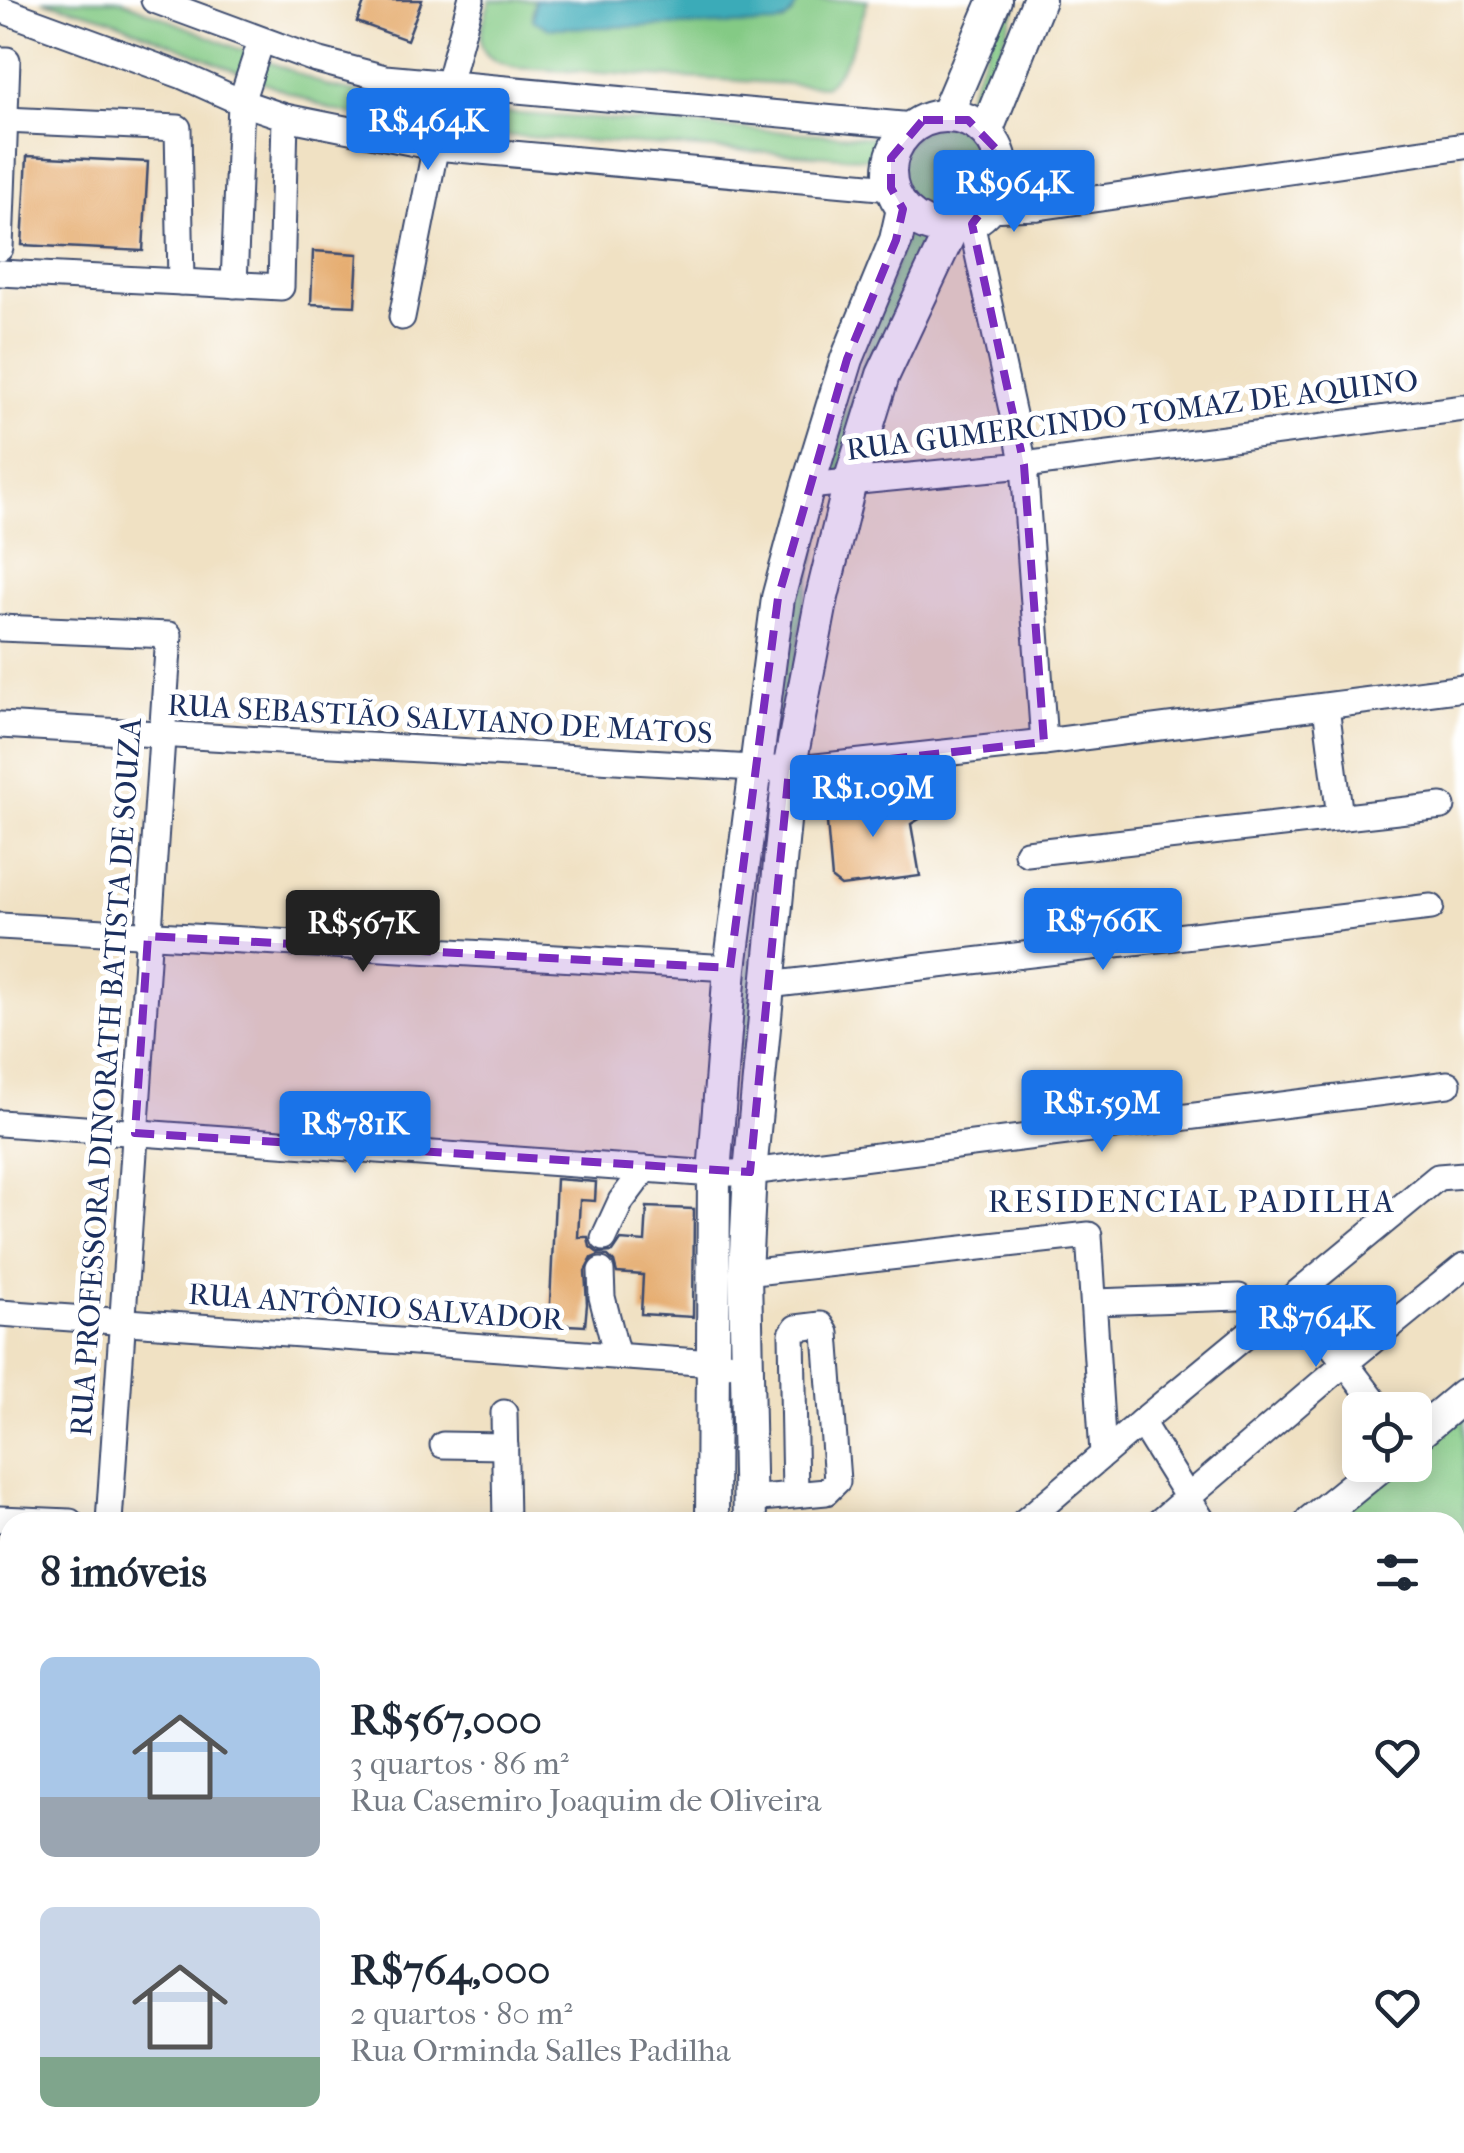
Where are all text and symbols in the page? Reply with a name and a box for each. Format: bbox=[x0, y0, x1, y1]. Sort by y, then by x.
pin: R$464K bbox=[347, 88, 509, 173]
text: R$464K bbox=[368, 102, 488, 139]
pin: R$964K bbox=[933, 150, 1095, 235]
text: R$964K bbox=[956, 164, 1072, 201]
street label: RUA GUMERCINDO TOMAZ DE AQUINO bbox=[844, 363, 1420, 468]
street label: RUA SEBASTIÃO SALVIANO DE MATOS bbox=[167, 688, 713, 751]
street label: RUA PROFESSORA DINORATH BATISTA DE SOUZA bbox=[64, 716, 149, 1437]
pin: R$1.09M bbox=[781, 755, 965, 840]
text: R$1.09M bbox=[812, 769, 934, 806]
pin: R$766K bbox=[1022, 888, 1184, 973]
pin: R$567K bbox=[282, 890, 444, 975]
text: R$766K bbox=[1046, 902, 1160, 939]
text: R$567K bbox=[308, 904, 418, 941]
pin: R$1.59M bbox=[1010, 1070, 1194, 1155]
text: R$1.59M bbox=[1044, 1084, 1160, 1121]
pin: R$781K bbox=[274, 1091, 436, 1176]
text: R$781K bbox=[302, 1105, 409, 1142]
district label: RESIDENCIAL PADILHA bbox=[988, 1183, 1396, 1220]
street label: RUA ANTÔNIO SALVADOR bbox=[187, 1277, 566, 1338]
pin: R$764K bbox=[1235, 1285, 1397, 1370]
text: R$764K bbox=[1258, 1299, 1374, 1336]
map controls bbox=[1342, 1392, 1432, 1482]
button: locate bbox=[1342, 1392, 1432, 1482]
icon: filters bbox=[1370, 1545, 1425, 1600]
text: 8 imóveis bbox=[40, 1548, 207, 1597]
text: R$567,000 bbox=[350, 1696, 542, 1745]
icon: home bbox=[120, 1697, 240, 1817]
icon: heart bbox=[1370, 1730, 1425, 1785]
text: 3 quartos · 86 m² bbox=[350, 1745, 569, 1782]
text: Rua Casemiro Joaquim de Oliveira bbox=[350, 1782, 821, 1819]
text: R$764,000 bbox=[350, 1946, 551, 1995]
icon: home bbox=[120, 1947, 240, 2067]
icon: heart bbox=[1370, 1980, 1425, 2035]
text: 2 quartos · 80 m² bbox=[350, 1995, 572, 2032]
text: Rua Orminda Salles Padilha bbox=[350, 2032, 731, 2069]

